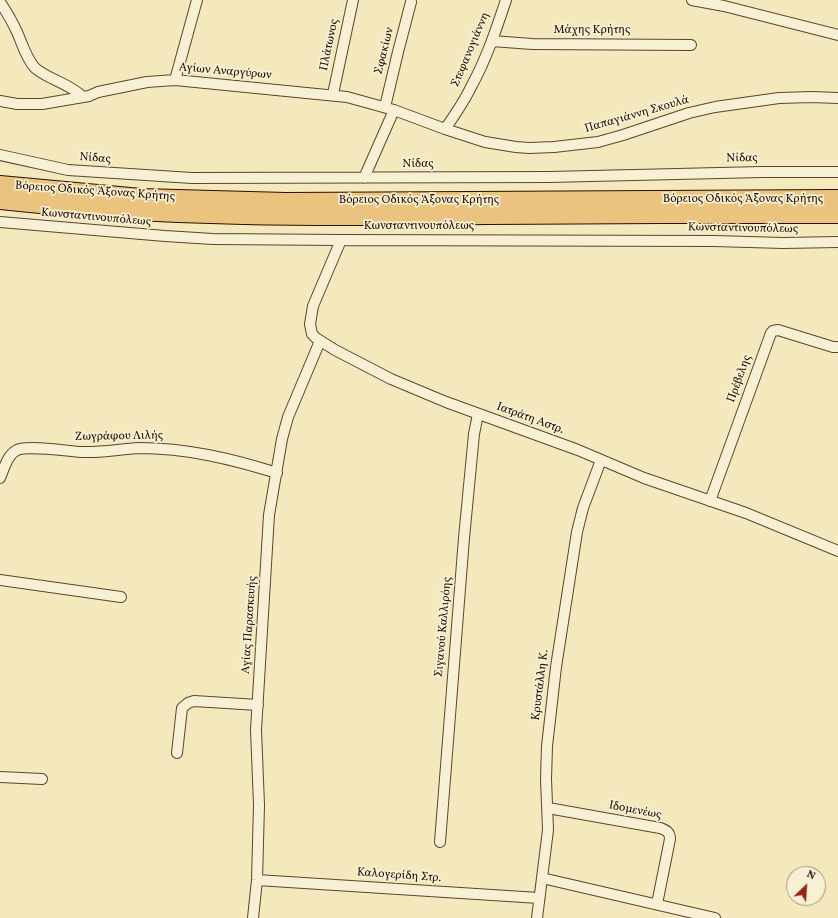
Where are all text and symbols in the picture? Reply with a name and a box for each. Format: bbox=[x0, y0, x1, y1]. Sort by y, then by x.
street label: Στεφανογιάννη bbox=[449, 11, 493, 89]
street label: Πλάτωνος bbox=[317, 18, 343, 72]
street label: Μάχης Κρήτης bbox=[554, 24, 630, 38]
street label: Σφακίων bbox=[372, 26, 398, 76]
street label: Αγίων Αναργύρων bbox=[178, 61, 272, 83]
street label: Παπαγιάννη Σκουλά bbox=[583, 93, 691, 137]
street label: Νίδας bbox=[79, 151, 111, 167]
street label: Νίδας bbox=[726, 152, 758, 166]
street label: Νίδας bbox=[402, 158, 434, 172]
street label: Βόρειος Οδικός Άξονας Κρήτης bbox=[14, 179, 176, 205]
street label: Βόρειος Οδικός Άξονας Κρήτης bbox=[663, 193, 823, 207]
street label: Βόρειος Οδικός Άξονας Κρήτης bbox=[339, 194, 499, 208]
street label: Κωνσταντινουπόλεως bbox=[40, 206, 152, 230]
street label: Κωνσταντινουπόλεως bbox=[364, 220, 474, 234]
street label: Κωνσταντινουπόλεως bbox=[688, 221, 798, 237]
street label: Πρέβελης bbox=[725, 353, 755, 405]
street label: Ιατράτη Αστρ. bbox=[494, 400, 566, 438]
street label: Ζωγράφου Λιλής bbox=[75, 429, 163, 445]
street label: Αγίας Παρασκευής bbox=[239, 575, 261, 675]
street label: Σιγανού Καλλιρόης bbox=[432, 576, 456, 678]
street label: Κρυστάλλη Κ. bbox=[529, 649, 553, 721]
street label: Ιδομενέως bbox=[607, 799, 663, 823]
street label: Καλογερίδη Στρ. bbox=[356, 866, 442, 886]
north arrow bbox=[786, 866, 826, 906]
text: N bbox=[804, 867, 818, 884]

